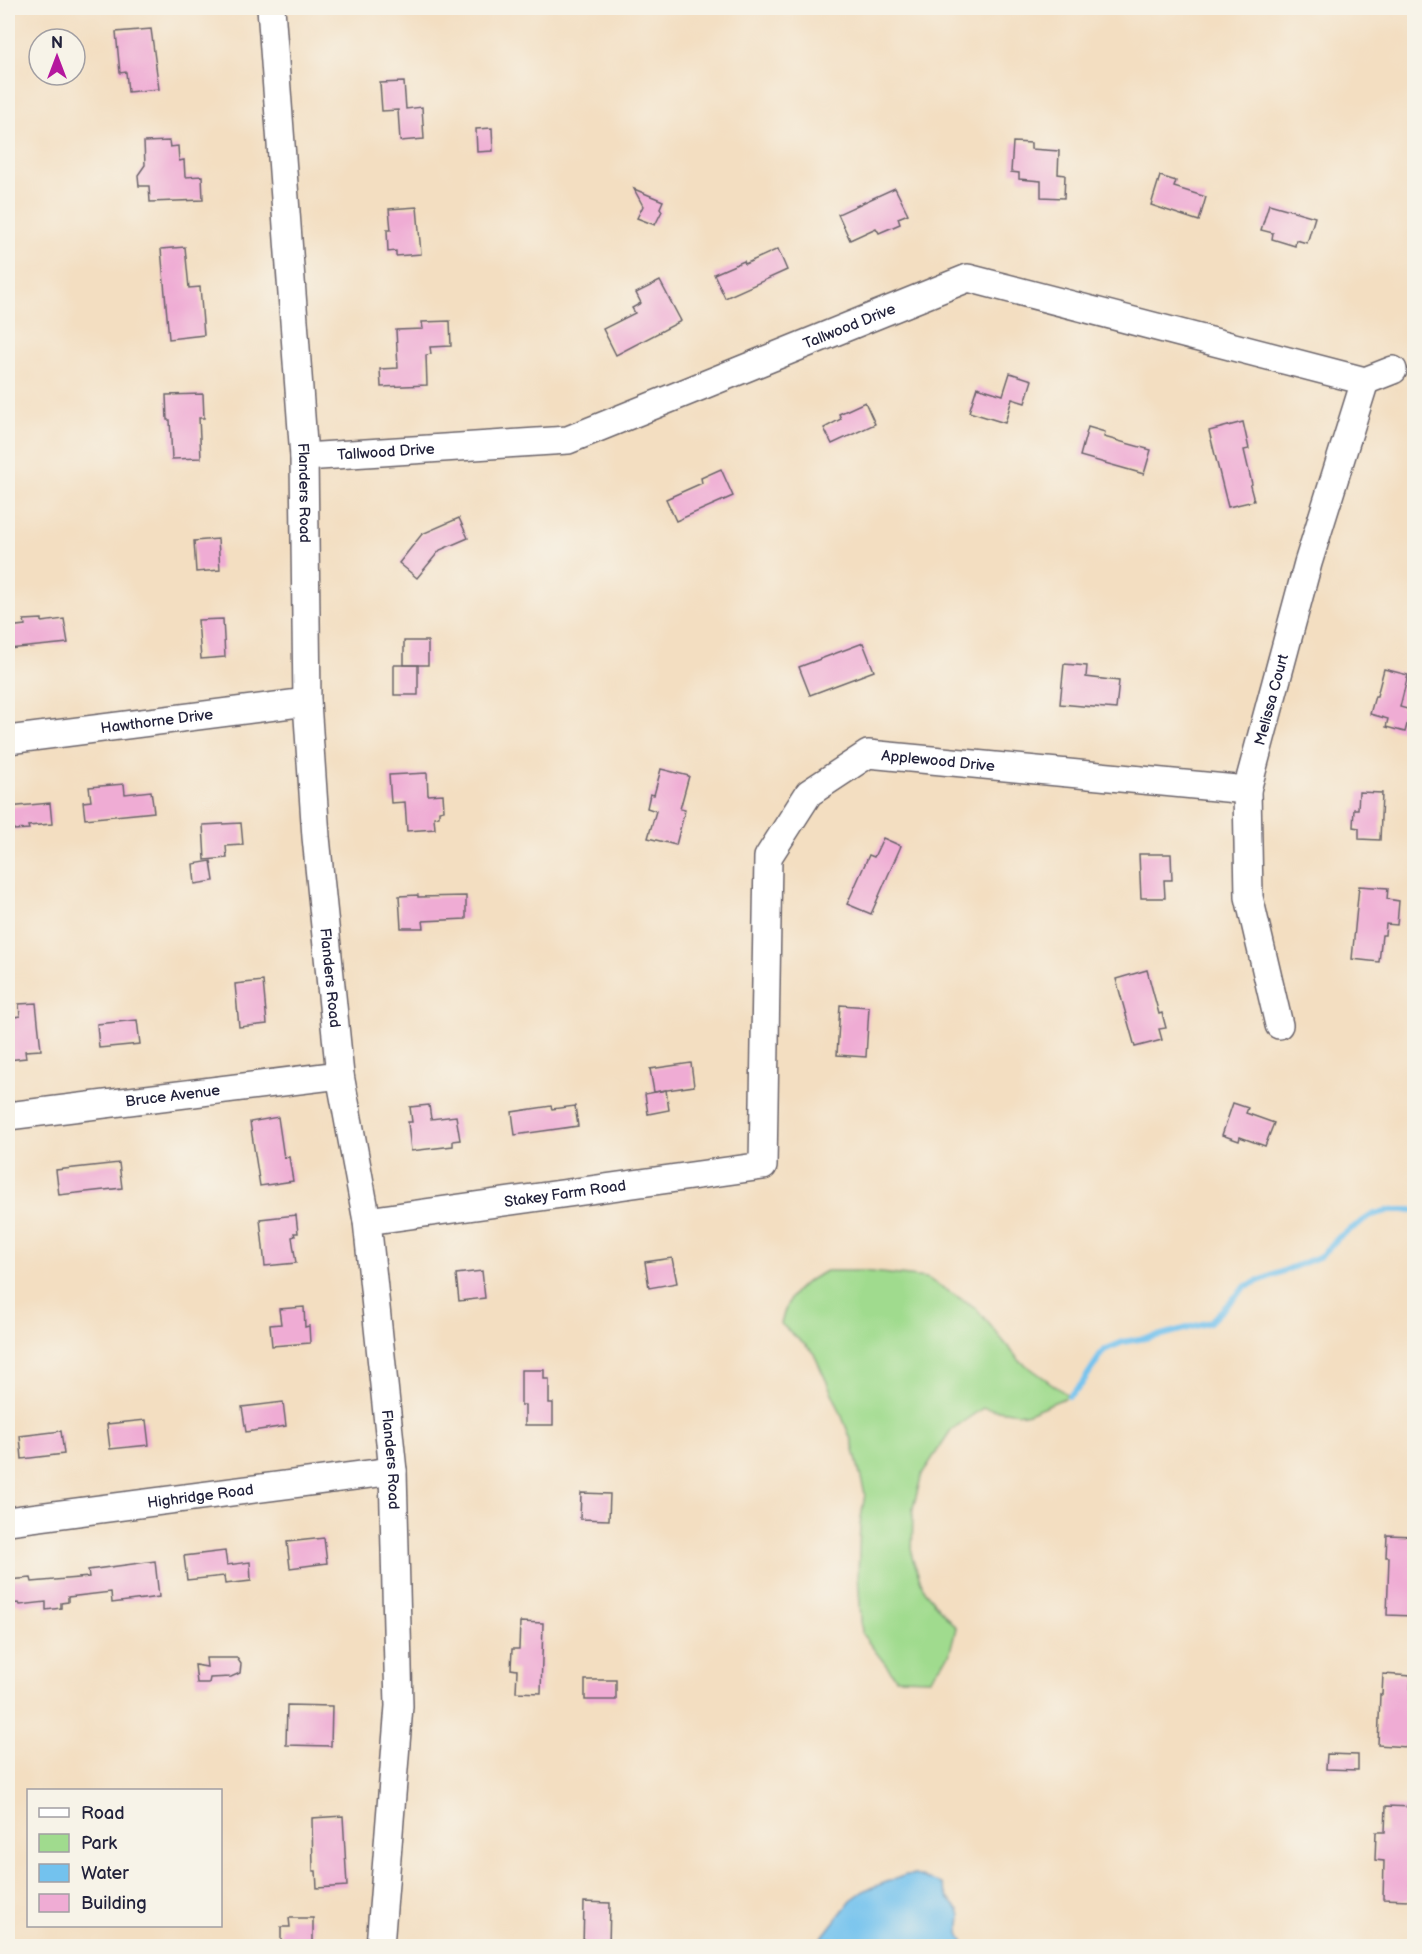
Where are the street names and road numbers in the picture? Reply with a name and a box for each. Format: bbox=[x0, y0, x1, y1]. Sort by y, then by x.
street label: Tallwood Drive bbox=[801, 299, 898, 354]
street label: Tallwood Drive bbox=[337, 440, 435, 465]
street label: Flanders Road bbox=[293, 442, 314, 543]
street label: Melissa Court bbox=[1250, 652, 1293, 748]
street label: Hawthorne Drive bbox=[100, 705, 214, 738]
street label: Applewood Drive bbox=[881, 746, 996, 776]
street label: Flanders Road bbox=[315, 927, 344, 1028]
street label: Bruce Avenue bbox=[124, 1081, 221, 1111]
street label: Stakey Farm Road bbox=[503, 1176, 627, 1212]
street label: Flanders Road bbox=[377, 1409, 403, 1510]
street label: Highridge Road bbox=[146, 1480, 255, 1513]

